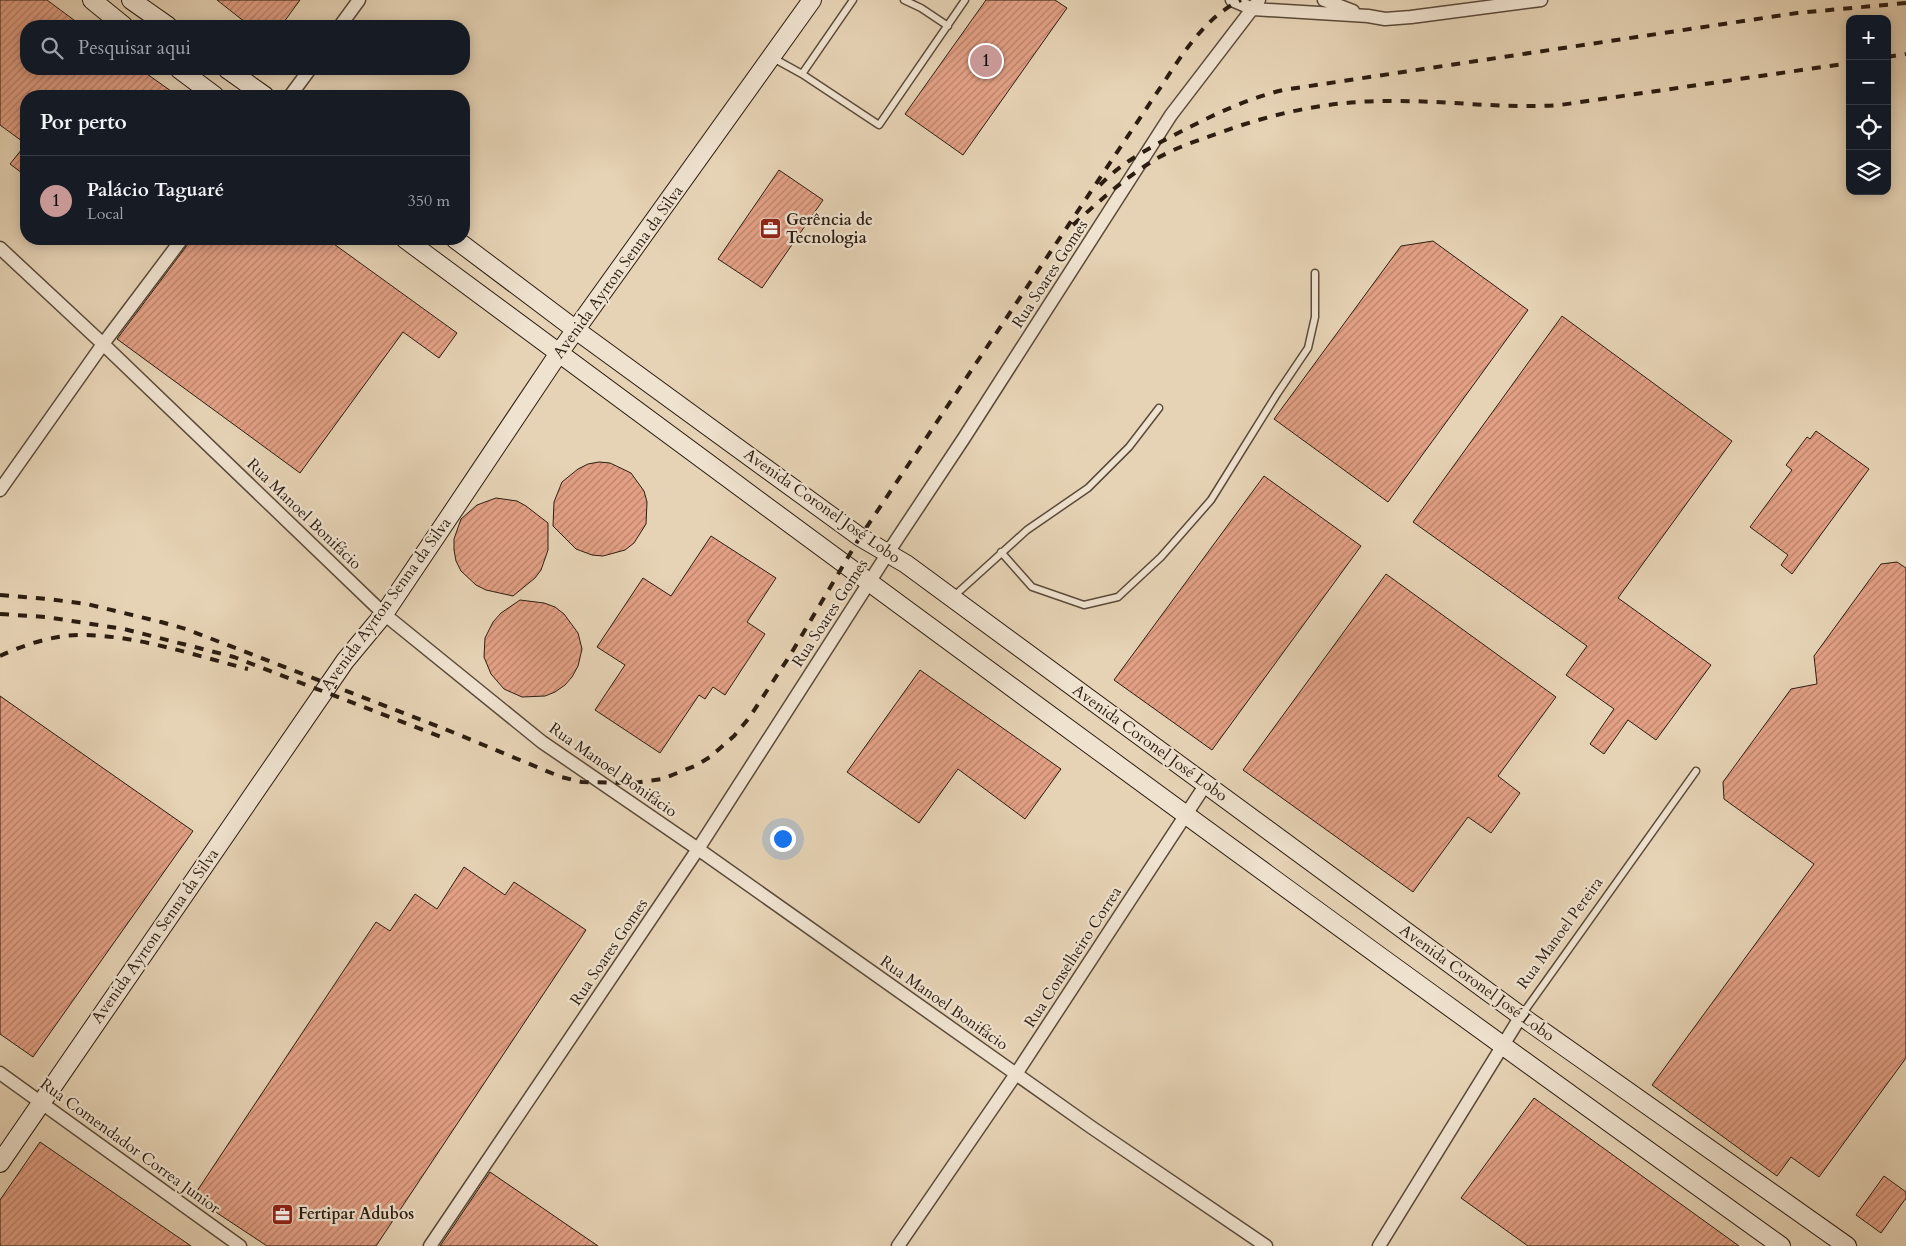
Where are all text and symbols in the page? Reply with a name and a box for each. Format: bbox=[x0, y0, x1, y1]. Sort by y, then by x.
map controls bbox=[1846, 15, 1891, 195]
button: + bbox=[1846, 15, 1891, 60]
search box bbox=[20, 20, 470, 75]
icon: search bbox=[38, 34, 66, 62]
text: Pesquisar aqui bbox=[78, 35, 191, 61]
pin: 1 bbox=[970, 42, 1002, 80]
button: − bbox=[1846, 60, 1891, 105]
button: locate bbox=[1846, 105, 1891, 150]
text: Por perto bbox=[40, 108, 127, 137]
button: layers bbox=[1846, 150, 1891, 195]
text: Palácio Taguaré bbox=[87, 177, 224, 203]
street label: Avenida Ayrton Senna da Silva bbox=[548, 181, 688, 363]
text: 1 bbox=[52, 190, 60, 212]
text: 350 m bbox=[408, 190, 450, 212]
text: Local bbox=[87, 203, 124, 225]
place label: Gerência de Tecnologia bbox=[786, 209, 873, 249]
street label: Rua Soares Gomes bbox=[1007, 216, 1093, 332]
office icon: Gerência de Tecnologia bbox=[758, 217, 782, 241]
street label: Avenida Coronel José Lobo bbox=[739, 443, 905, 569]
street label: Rua Manoel Bonifácio bbox=[242, 453, 366, 575]
street label: Avenida Ayrton Senna da Silva bbox=[316, 513, 456, 695]
street label: Rua Soares Gomes bbox=[787, 555, 873, 671]
street label: Avenida Coronel José Lobo bbox=[1068, 679, 1232, 807]
street label: Rua Manoel Bonifácio bbox=[545, 717, 682, 823]
your location bbox=[770, 826, 796, 852]
street label: Avenida Ayrton Senna da Silva bbox=[86, 844, 224, 1028]
street label: Rua Manoel Pereira bbox=[1512, 872, 1608, 993]
street label: Rua Conselheiro Correa bbox=[1019, 882, 1127, 1032]
street label: Rua Soares Gomes bbox=[565, 894, 653, 1010]
street label: Avenida Coronel José Lobo bbox=[1395, 919, 1559, 1047]
street label: Rua Manoel Bonifácio bbox=[876, 950, 1013, 1056]
street label: Rua Comendador Correa Junior bbox=[35, 1073, 225, 1219]
office icon: Fertipar Adubos bbox=[270, 1202, 294, 1226]
place label: Fertipar Adubos bbox=[298, 1203, 414, 1225]

